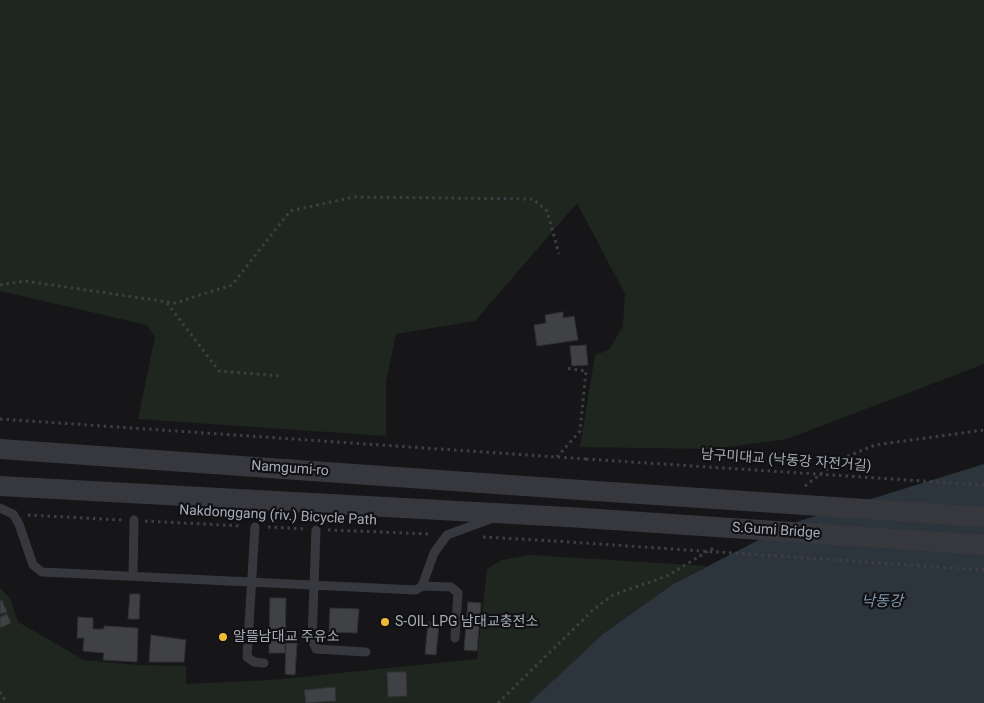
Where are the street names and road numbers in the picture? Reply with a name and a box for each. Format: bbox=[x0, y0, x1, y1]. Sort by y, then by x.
street label: 남구미대교 (낙동강 자전거길) bbox=[700, 447, 872, 475]
street label: Namgumi-ro bbox=[251, 458, 329, 480]
street label: Nakdonggang (riv.) Bicycle Path bbox=[179, 502, 377, 530]
street label: S.Gumi Bridge bbox=[731, 520, 821, 542]

